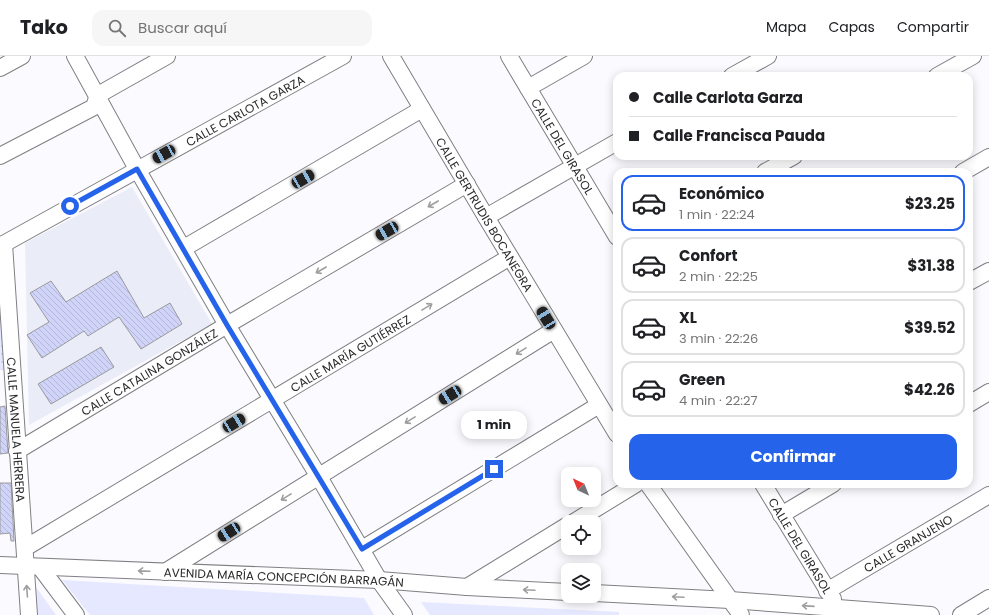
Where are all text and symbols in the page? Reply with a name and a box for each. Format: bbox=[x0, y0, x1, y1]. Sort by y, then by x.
search box bbox=[92, 10, 372, 46]
text: Tako bbox=[20, 14, 68, 41]
icon: search bbox=[106, 17, 128, 39]
text: Buscar aquí bbox=[138, 17, 227, 38]
text: Mapa bbox=[766, 17, 806, 37]
text: Capas bbox=[828, 17, 875, 37]
text: Compartir bbox=[897, 17, 969, 37]
street label: CALLE CARLOTA GARZA bbox=[182, 71, 307, 150]
text: Calle Carlota Garza bbox=[653, 87, 803, 108]
street label: CALLE DEL GIRASOL bbox=[527, 95, 598, 198]
text: Calle Francisca Pauda bbox=[653, 125, 825, 146]
street label: CALLE GERTRUDIS BOCANEGRA bbox=[432, 134, 537, 295]
car bbox=[151, 143, 177, 165]
car bbox=[290, 168, 316, 190]
text: Económico bbox=[679, 183, 764, 204]
icon: car bbox=[631, 185, 667, 221]
text: $23.25 bbox=[905, 193, 955, 214]
route start bbox=[61, 197, 79, 215]
one-way arrow bbox=[427, 201, 439, 209]
text: 1 min · 22:24 bbox=[679, 205, 755, 224]
car bbox=[374, 220, 400, 242]
text: Confort bbox=[679, 245, 738, 266]
icon: car bbox=[631, 247, 667, 283]
text: $31.38 bbox=[907, 255, 955, 276]
one-way arrow bbox=[315, 266, 327, 274]
text: 2 min · 22:25 bbox=[679, 267, 758, 286]
one-way arrow bbox=[421, 303, 433, 311]
car bbox=[535, 305, 557, 331]
text: XL bbox=[679, 307, 697, 328]
icon: car bbox=[631, 309, 667, 345]
street label: CALLE MARÍA GUTIÉRREZ bbox=[287, 310, 413, 396]
text: $39.52 bbox=[904, 317, 955, 338]
street label: CALLE CATALINA GONZÁLEZ bbox=[78, 324, 221, 419]
text: 3 min · 22:26 bbox=[679, 329, 758, 348]
one-way arrow bbox=[516, 347, 527, 355]
street label: CALLE MANUELA HERRERA bbox=[3, 356, 30, 503]
text: Green bbox=[679, 369, 725, 390]
icon: car bbox=[631, 371, 667, 407]
text: $42.26 bbox=[904, 379, 955, 400]
car bbox=[437, 384, 463, 406]
text: 4 min · 22:27 bbox=[679, 391, 758, 410]
callout: 1 min bbox=[461, 411, 527, 439]
car bbox=[221, 412, 247, 434]
text: 1 min bbox=[477, 415, 511, 434]
one-way arrow bbox=[404, 416, 416, 424]
button: Confirmar bbox=[629, 434, 957, 480]
route end bbox=[485, 460, 503, 478]
north arrow bbox=[561, 467, 601, 507]
map controls bbox=[561, 467, 601, 603]
one-way arrow bbox=[281, 493, 292, 501]
street label: CALLE DEL GIRASOL bbox=[765, 494, 836, 597]
street label: CALLE GRANJENO bbox=[860, 510, 956, 576]
button: locate bbox=[561, 515, 601, 555]
car bbox=[216, 521, 242, 543]
street label: AVENIDA MARÍA CONCEPCIÓN BARRAGÁN bbox=[163, 563, 405, 590]
button: layers bbox=[561, 563, 601, 603]
one-way arrow bbox=[138, 567, 151, 575]
one-way arrow bbox=[24, 585, 31, 598]
one-way arrow bbox=[523, 587, 536, 594]
one-way arrow bbox=[672, 594, 685, 601]
one-way arrow bbox=[802, 602, 815, 609]

